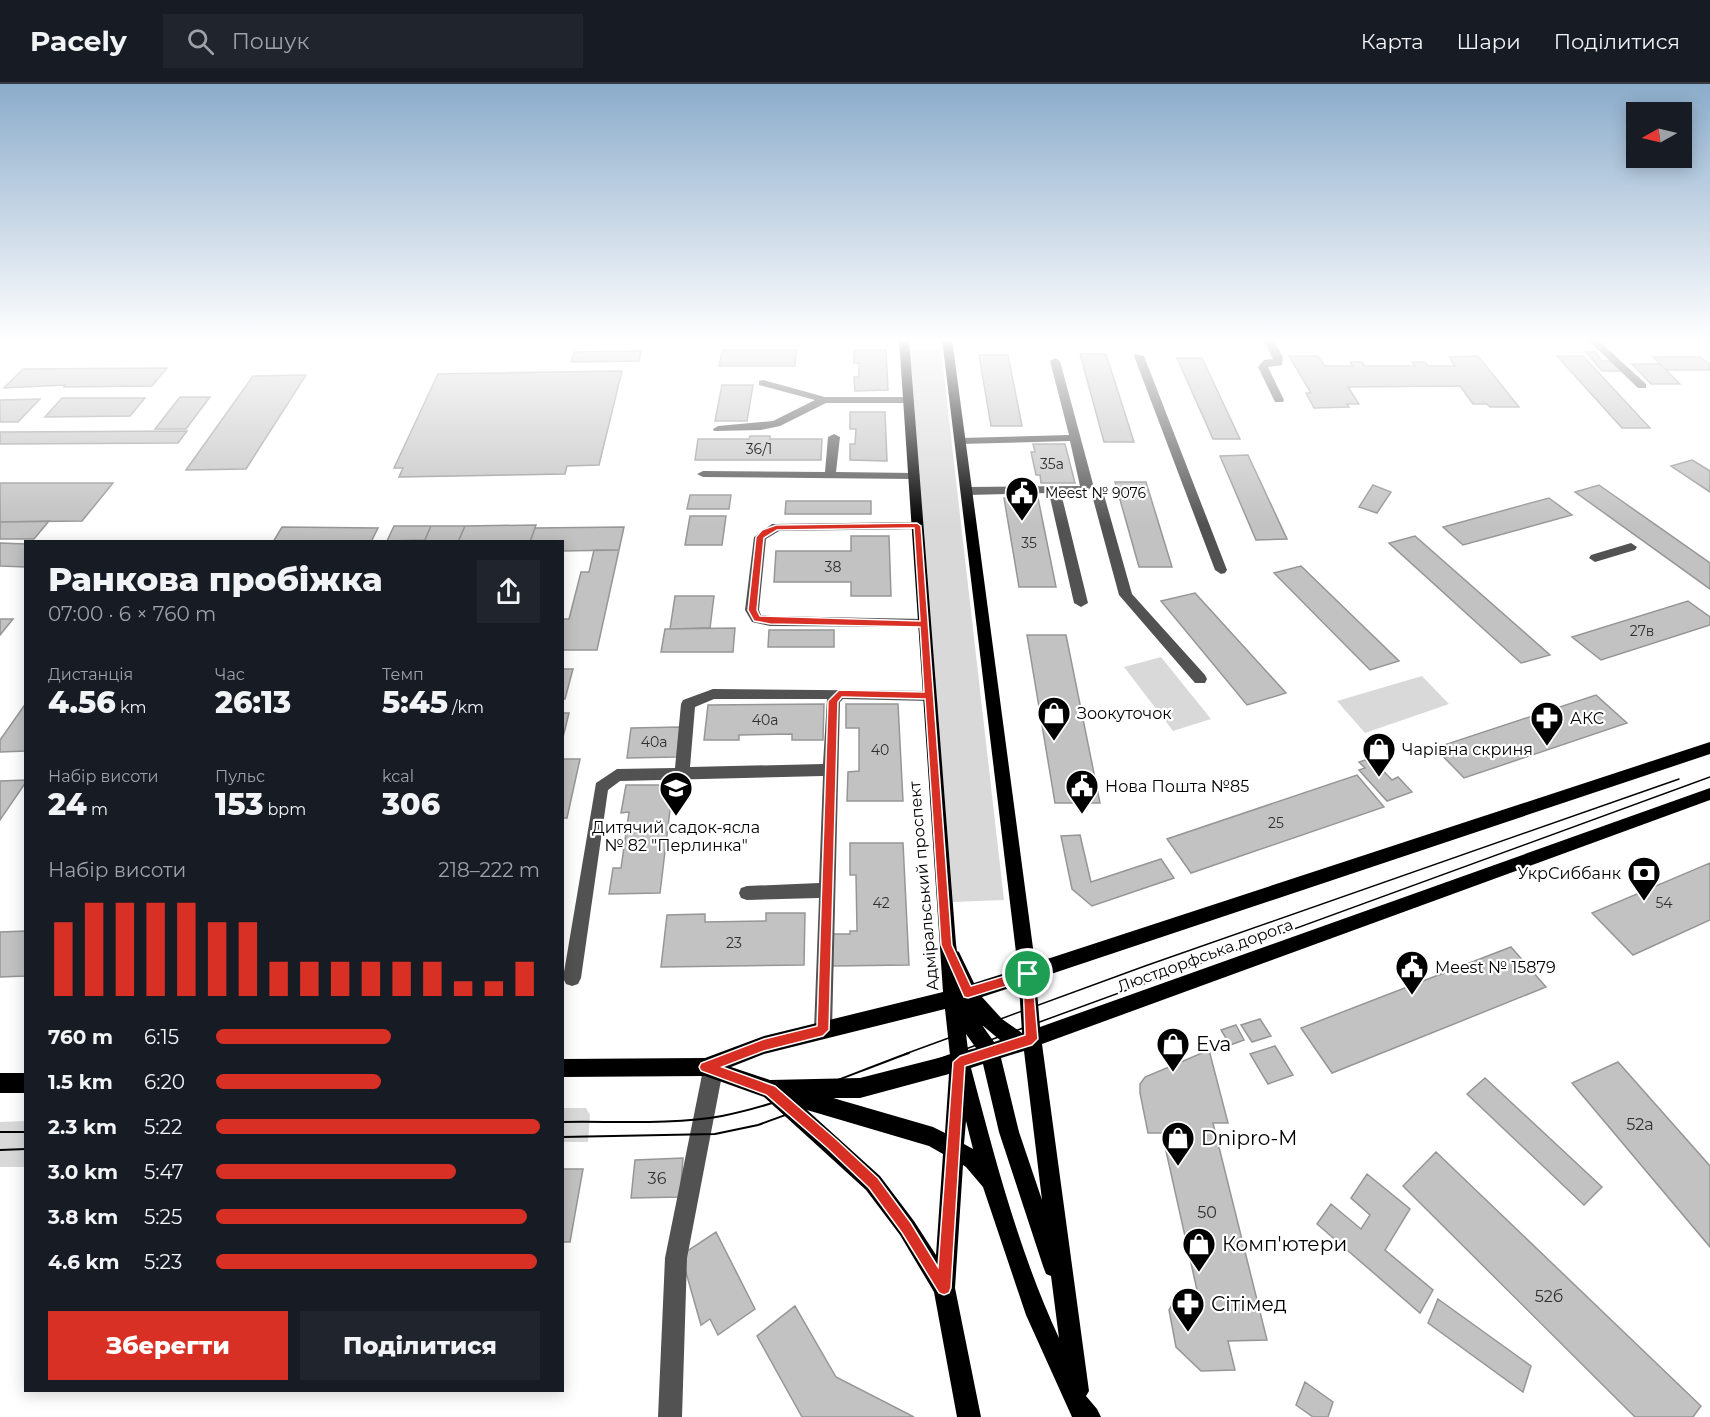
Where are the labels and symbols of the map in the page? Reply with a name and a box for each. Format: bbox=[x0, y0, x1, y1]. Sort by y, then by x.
north arrow bbox=[1626, 102, 1692, 168]
house number: 36/1 bbox=[746, 440, 772, 458]
house number: 35а bbox=[1040, 455, 1064, 473]
public building icon: Meest № 9076 bbox=[1004, 475, 1040, 522]
place label: Meest № 9076 bbox=[1045, 484, 1147, 502]
house number: 35 bbox=[1021, 534, 1037, 552]
house number: 38 bbox=[825, 558, 841, 576]
house number: 27в bbox=[1630, 622, 1654, 640]
shop icon: Зоокуточок bbox=[1036, 695, 1072, 742]
pharmacy icon: АКС bbox=[1529, 700, 1565, 747]
place label: Зоокуточок bbox=[1077, 704, 1172, 723]
place label: АКС bbox=[1570, 709, 1604, 728]
house number: 40а bbox=[752, 711, 778, 729]
shop icon: Чарівна скриня bbox=[1361, 731, 1397, 778]
house number: 40а bbox=[641, 733, 667, 751]
place label: Чарівна скриня bbox=[1402, 740, 1533, 759]
house number: 40 bbox=[871, 741, 889, 759]
public building icon: Нова Пошта №85 bbox=[1064, 768, 1100, 815]
school or university icon: Дитячий садок-ясла № 82 "Перлинка" bbox=[658, 770, 694, 817]
place label: Нова Пошта №85 bbox=[1105, 777, 1249, 796]
street label: Адміральський проспект bbox=[905, 780, 942, 992]
house number: 25 bbox=[1268, 814, 1284, 832]
place label: Дитячий садок-ясла № 82 "Перлинка" bbox=[592, 818, 760, 855]
bank icon: УкрСиббанк bbox=[1626, 855, 1662, 902]
place label: УкрСиббанк bbox=[1517, 864, 1622, 883]
house number: 42 bbox=[872, 894, 890, 912]
house number: 54 bbox=[1655, 894, 1673, 912]
street label: Люстдорфська дорога bbox=[1115, 915, 1296, 996]
house number: 23 bbox=[726, 934, 742, 952]
pin bbox=[1002, 948, 1053, 999]
public building icon: Meest № 15879 bbox=[1394, 949, 1430, 996]
place label: Meest № 15879 bbox=[1435, 958, 1556, 977]
shop icon: Eva bbox=[1155, 1026, 1191, 1073]
place label: Eva bbox=[1196, 1032, 1231, 1056]
house number: 52а bbox=[1626, 1115, 1654, 1134]
shop icon: Dnipro-M bbox=[1160, 1120, 1196, 1167]
place label: Dnipro-M bbox=[1201, 1126, 1297, 1150]
house number: 36 bbox=[648, 1169, 667, 1188]
house number: 50 bbox=[1197, 1203, 1217, 1222]
shop icon: Комп'ютери bbox=[1181, 1226, 1217, 1273]
place label: Комп'ютери bbox=[1222, 1232, 1347, 1256]
pharmacy icon: Сітімед bbox=[1170, 1286, 1206, 1333]
house number: 52б bbox=[1535, 1287, 1563, 1306]
place label: Сітімед bbox=[1211, 1292, 1287, 1316]

